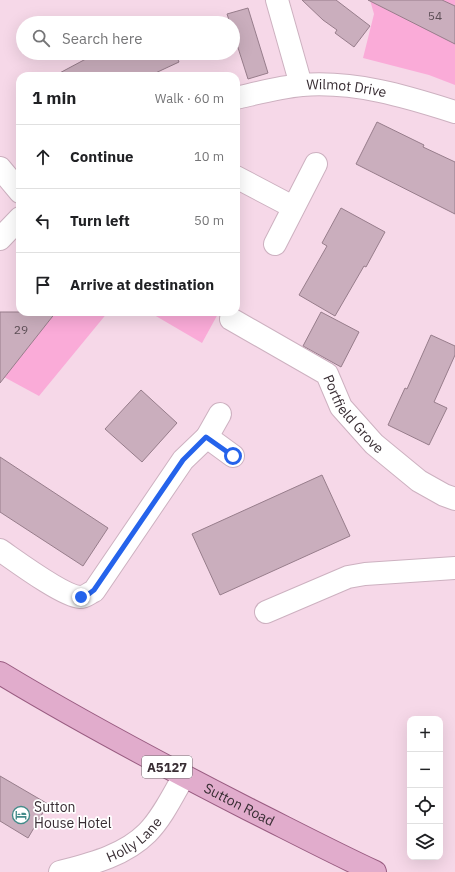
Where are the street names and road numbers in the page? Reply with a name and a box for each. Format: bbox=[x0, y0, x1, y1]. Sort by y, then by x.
street label: Wilmot Drive bbox=[306, 75, 389, 101]
street label: Portfield Grove bbox=[319, 372, 388, 457]
road number: A5127 bbox=[142, 756, 192, 778]
street label: Sutton Road bbox=[201, 779, 278, 830]
street label: Holly Lane bbox=[104, 813, 166, 866]

